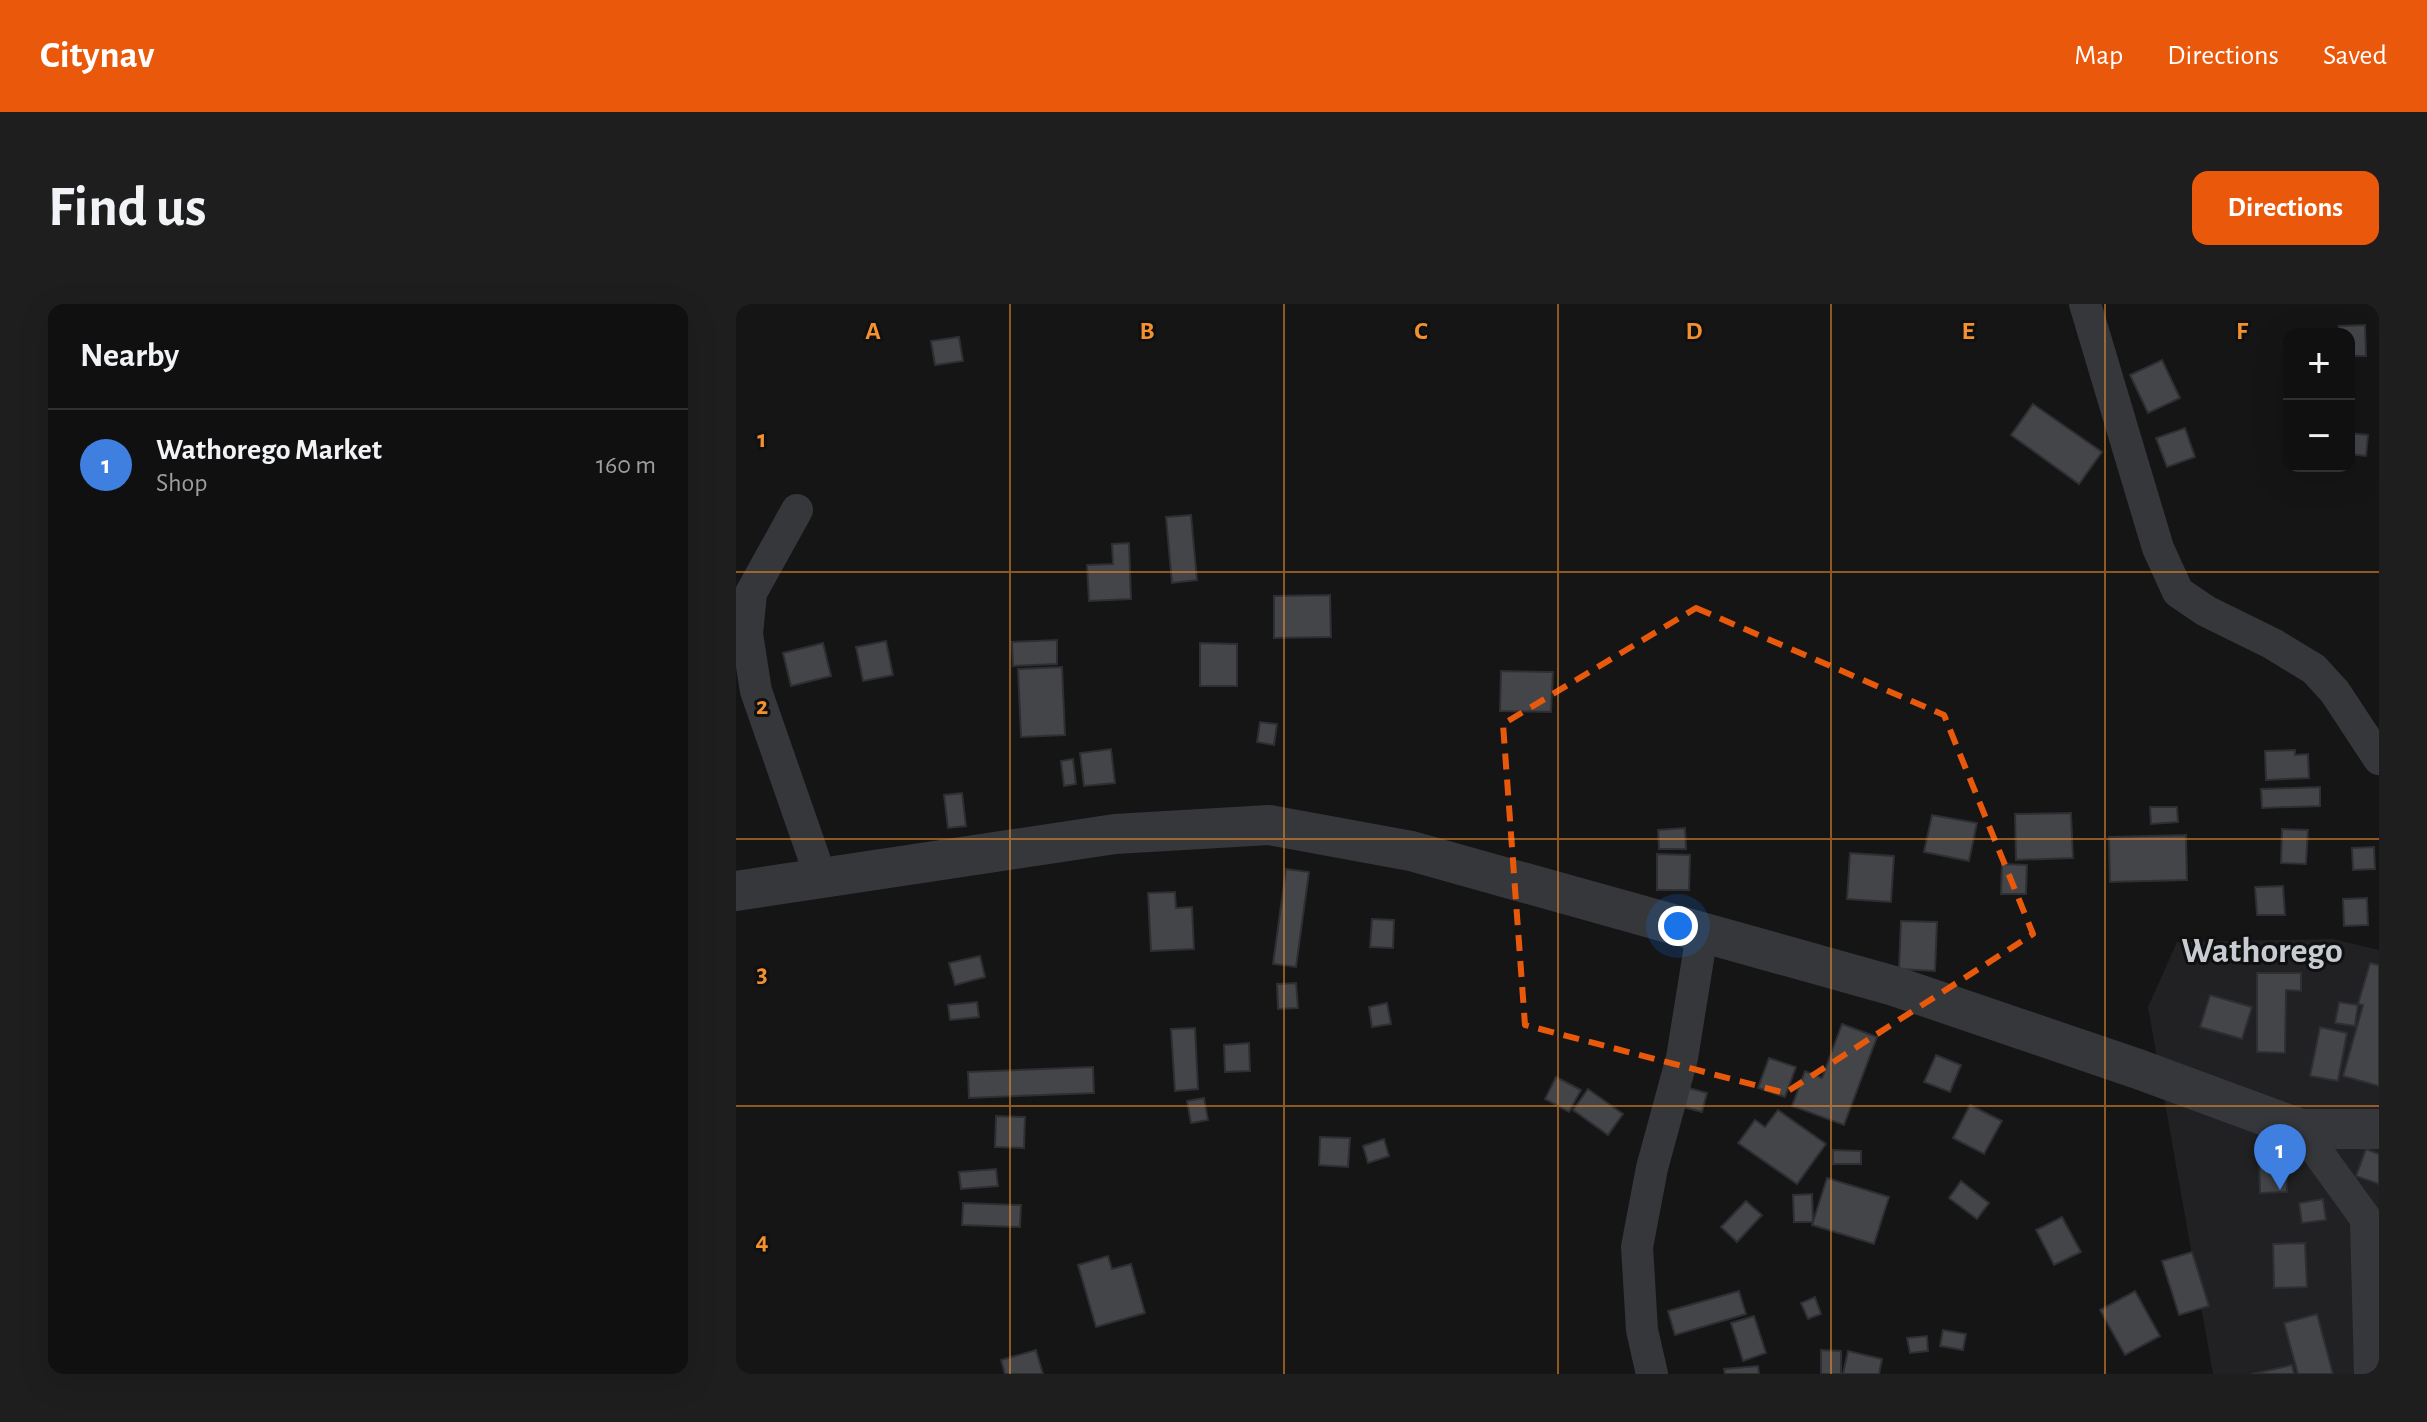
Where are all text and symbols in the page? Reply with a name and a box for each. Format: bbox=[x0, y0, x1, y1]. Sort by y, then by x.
text: Citynav bbox=[40, 37, 154, 75]
text: Map bbox=[2074, 42, 2123, 70]
text: Directions bbox=[2167, 42, 2279, 70]
text: Saved bbox=[2323, 42, 2387, 70]
button: Directions bbox=[2192, 171, 2379, 245]
text: Find us bbox=[48, 180, 206, 236]
text: A bbox=[865, 318, 881, 344]
text: B bbox=[1139, 318, 1155, 344]
text: C bbox=[1414, 318, 1428, 344]
text: D bbox=[1685, 318, 1703, 344]
text: E bbox=[1961, 318, 1975, 344]
text: F bbox=[2236, 318, 2249, 344]
map controls bbox=[2283, 328, 2355, 472]
button: + bbox=[2283, 328, 2355, 400]
text: Nearby bbox=[80, 339, 179, 373]
button: − bbox=[2283, 400, 2355, 472]
text: 1 bbox=[757, 426, 767, 452]
text: Wathorego Market bbox=[156, 435, 382, 465]
text: 1 bbox=[101, 452, 111, 478]
text: 160 m bbox=[596, 452, 656, 478]
text: Shop bbox=[156, 470, 208, 496]
text: 2 bbox=[756, 693, 768, 719]
your location bbox=[1658, 906, 1698, 946]
district label: Wathorego bbox=[2181, 933, 2343, 969]
text: 3 bbox=[756, 961, 768, 987]
pin: 1 bbox=[2254, 1124, 2306, 1190]
text: 4 bbox=[755, 1228, 769, 1254]

